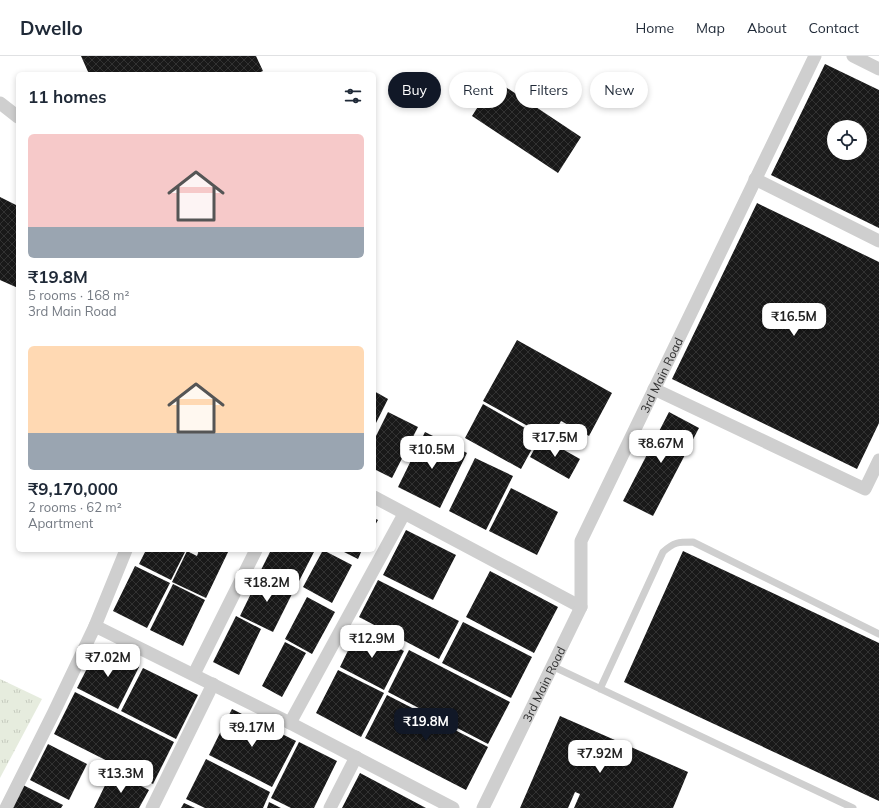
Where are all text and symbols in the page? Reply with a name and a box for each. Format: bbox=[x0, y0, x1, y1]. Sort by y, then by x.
text: Dwello bbox=[20, 16, 83, 40]
text: Home bbox=[635, 19, 674, 37]
text: Map bbox=[696, 19, 725, 37]
text: About bbox=[747, 19, 787, 37]
text: Contact bbox=[809, 19, 859, 37]
chip: Buy bbox=[388, 72, 441, 108]
chip: Rent bbox=[449, 72, 507, 108]
chip: Filters bbox=[515, 72, 582, 108]
chip: New bbox=[590, 72, 648, 108]
icon: filters bbox=[342, 85, 364, 107]
text: 11 homes bbox=[28, 86, 107, 107]
map controls bbox=[827, 120, 867, 160]
button: locate bbox=[827, 120, 867, 160]
icon: home bbox=[160, 160, 232, 232]
text: ₹19.8M bbox=[28, 266, 88, 287]
text: 5 rooms · 168 m² bbox=[28, 287, 129, 303]
text: 3rd Main Road bbox=[28, 303, 117, 319]
pin: ₹16.5M bbox=[761, 303, 827, 337]
text: ₹16.5M bbox=[771, 308, 817, 324]
street label: 3rd Main Road bbox=[637, 335, 686, 415]
icon: home bbox=[160, 372, 232, 444]
pin: ₹17.5M bbox=[522, 424, 588, 458]
text: ₹17.5M bbox=[532, 429, 578, 445]
pin: ₹8.67M bbox=[628, 430, 694, 464]
text: ₹8.67M bbox=[638, 435, 684, 451]
pin: ₹10.5M bbox=[399, 436, 465, 470]
text: ₹10.5M bbox=[409, 441, 455, 457]
text: ₹9,170,000 bbox=[28, 478, 118, 499]
text: 2 rooms · 62 m² bbox=[28, 499, 122, 515]
text: Apartment bbox=[28, 515, 93, 531]
pin: ₹18.2M bbox=[234, 569, 300, 603]
text: ₹18.2M bbox=[244, 574, 290, 590]
pin: ₹12.9M bbox=[339, 625, 405, 659]
text: ₹12.9M bbox=[349, 630, 395, 646]
pin: ₹7.02M bbox=[75, 644, 141, 678]
street label: 3rd Main Road bbox=[519, 644, 568, 724]
text: ₹7.02M bbox=[85, 649, 131, 665]
pin: ₹19.8M bbox=[393, 708, 459, 742]
text: ₹19.8M bbox=[403, 713, 449, 729]
pin: ₹9.17M bbox=[219, 714, 285, 748]
text: ₹9.17M bbox=[229, 719, 275, 735]
pin: ₹7.92M bbox=[567, 740, 633, 774]
text: ₹7.92M bbox=[577, 745, 623, 761]
pin: ₹13.3M bbox=[88, 760, 154, 794]
text: ₹13.3M bbox=[98, 765, 144, 781]

